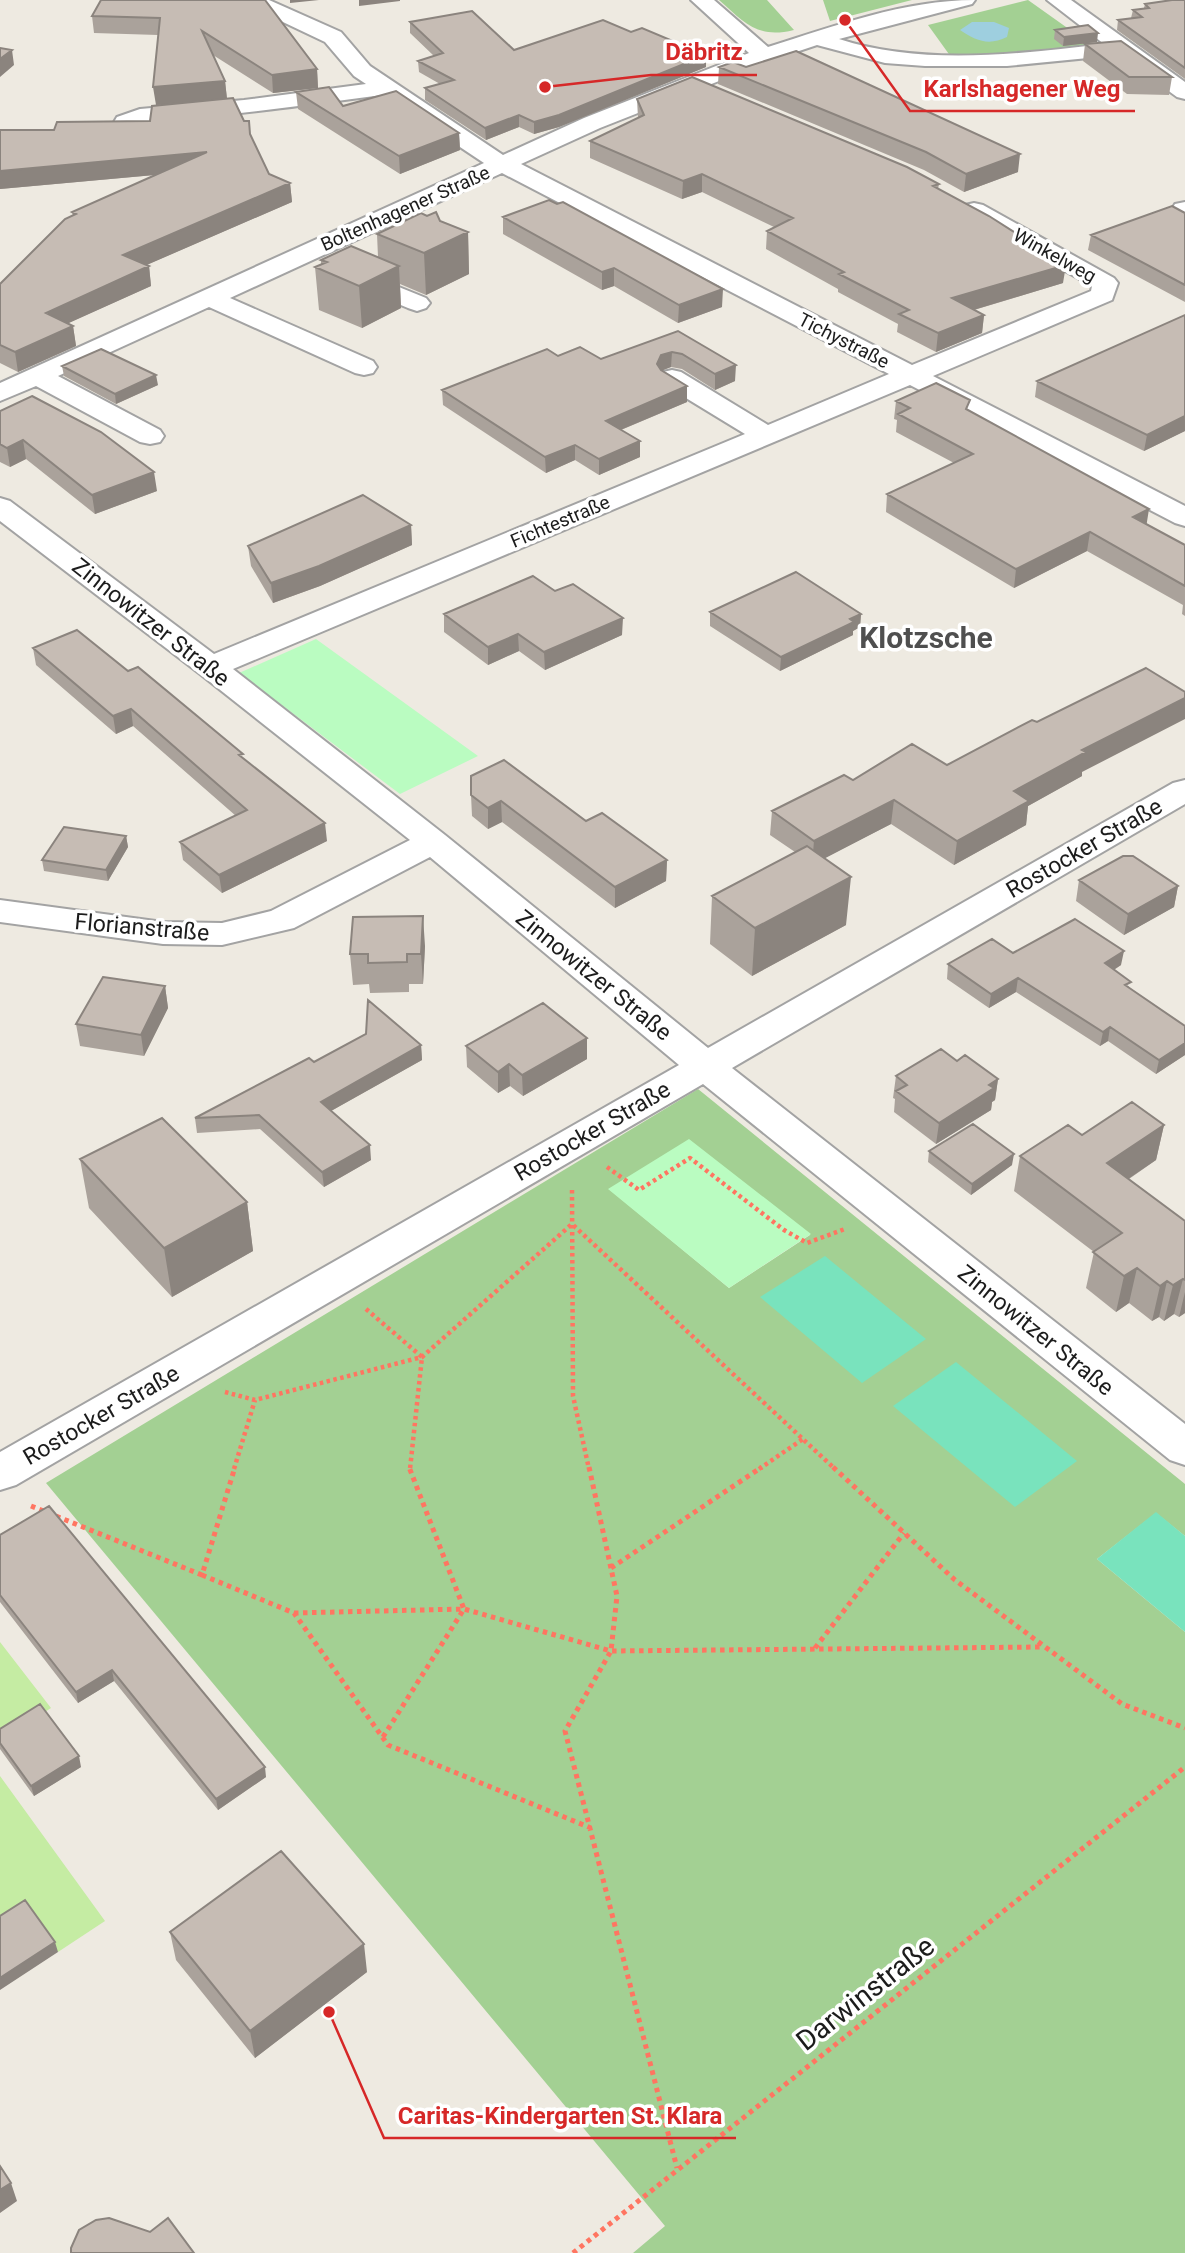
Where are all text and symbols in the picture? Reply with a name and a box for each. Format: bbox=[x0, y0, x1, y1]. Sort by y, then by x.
callout: Däbritz bbox=[651, 30, 757, 75]
text: Däbritz bbox=[665, 38, 743, 66]
callout: Karlshagener Weg bbox=[910, 66, 1135, 111]
text: Karlshagener Weg bbox=[923, 75, 1121, 103]
street label: Boltenhagener Straße bbox=[317, 161, 493, 256]
street label: Winkelweg bbox=[1009, 223, 1100, 288]
street label: Tichystraße bbox=[794, 308, 893, 373]
street label: Fichtestraße bbox=[507, 490, 613, 553]
street label: Zinnowitzer Straße bbox=[67, 553, 235, 692]
district label: Klotzsche bbox=[859, 620, 993, 655]
street label: Rostocker Straße bbox=[1001, 793, 1167, 904]
street label: Zinnowitzer Straße bbox=[511, 904, 677, 1046]
street label: Florianstraße bbox=[73, 908, 210, 947]
street label: Rostocker Straße bbox=[509, 1076, 675, 1187]
street label: Zinnowitzer Straße bbox=[953, 1259, 1119, 1401]
street label: Rostocker Straße bbox=[18, 1360, 184, 1471]
street label: Darwinstraße bbox=[790, 1929, 941, 2057]
callout: Caritas-Kindergarten St. Klara bbox=[384, 2093, 736, 2138]
text: Caritas-Kindergarten St. Klara bbox=[398, 2102, 722, 2130]

